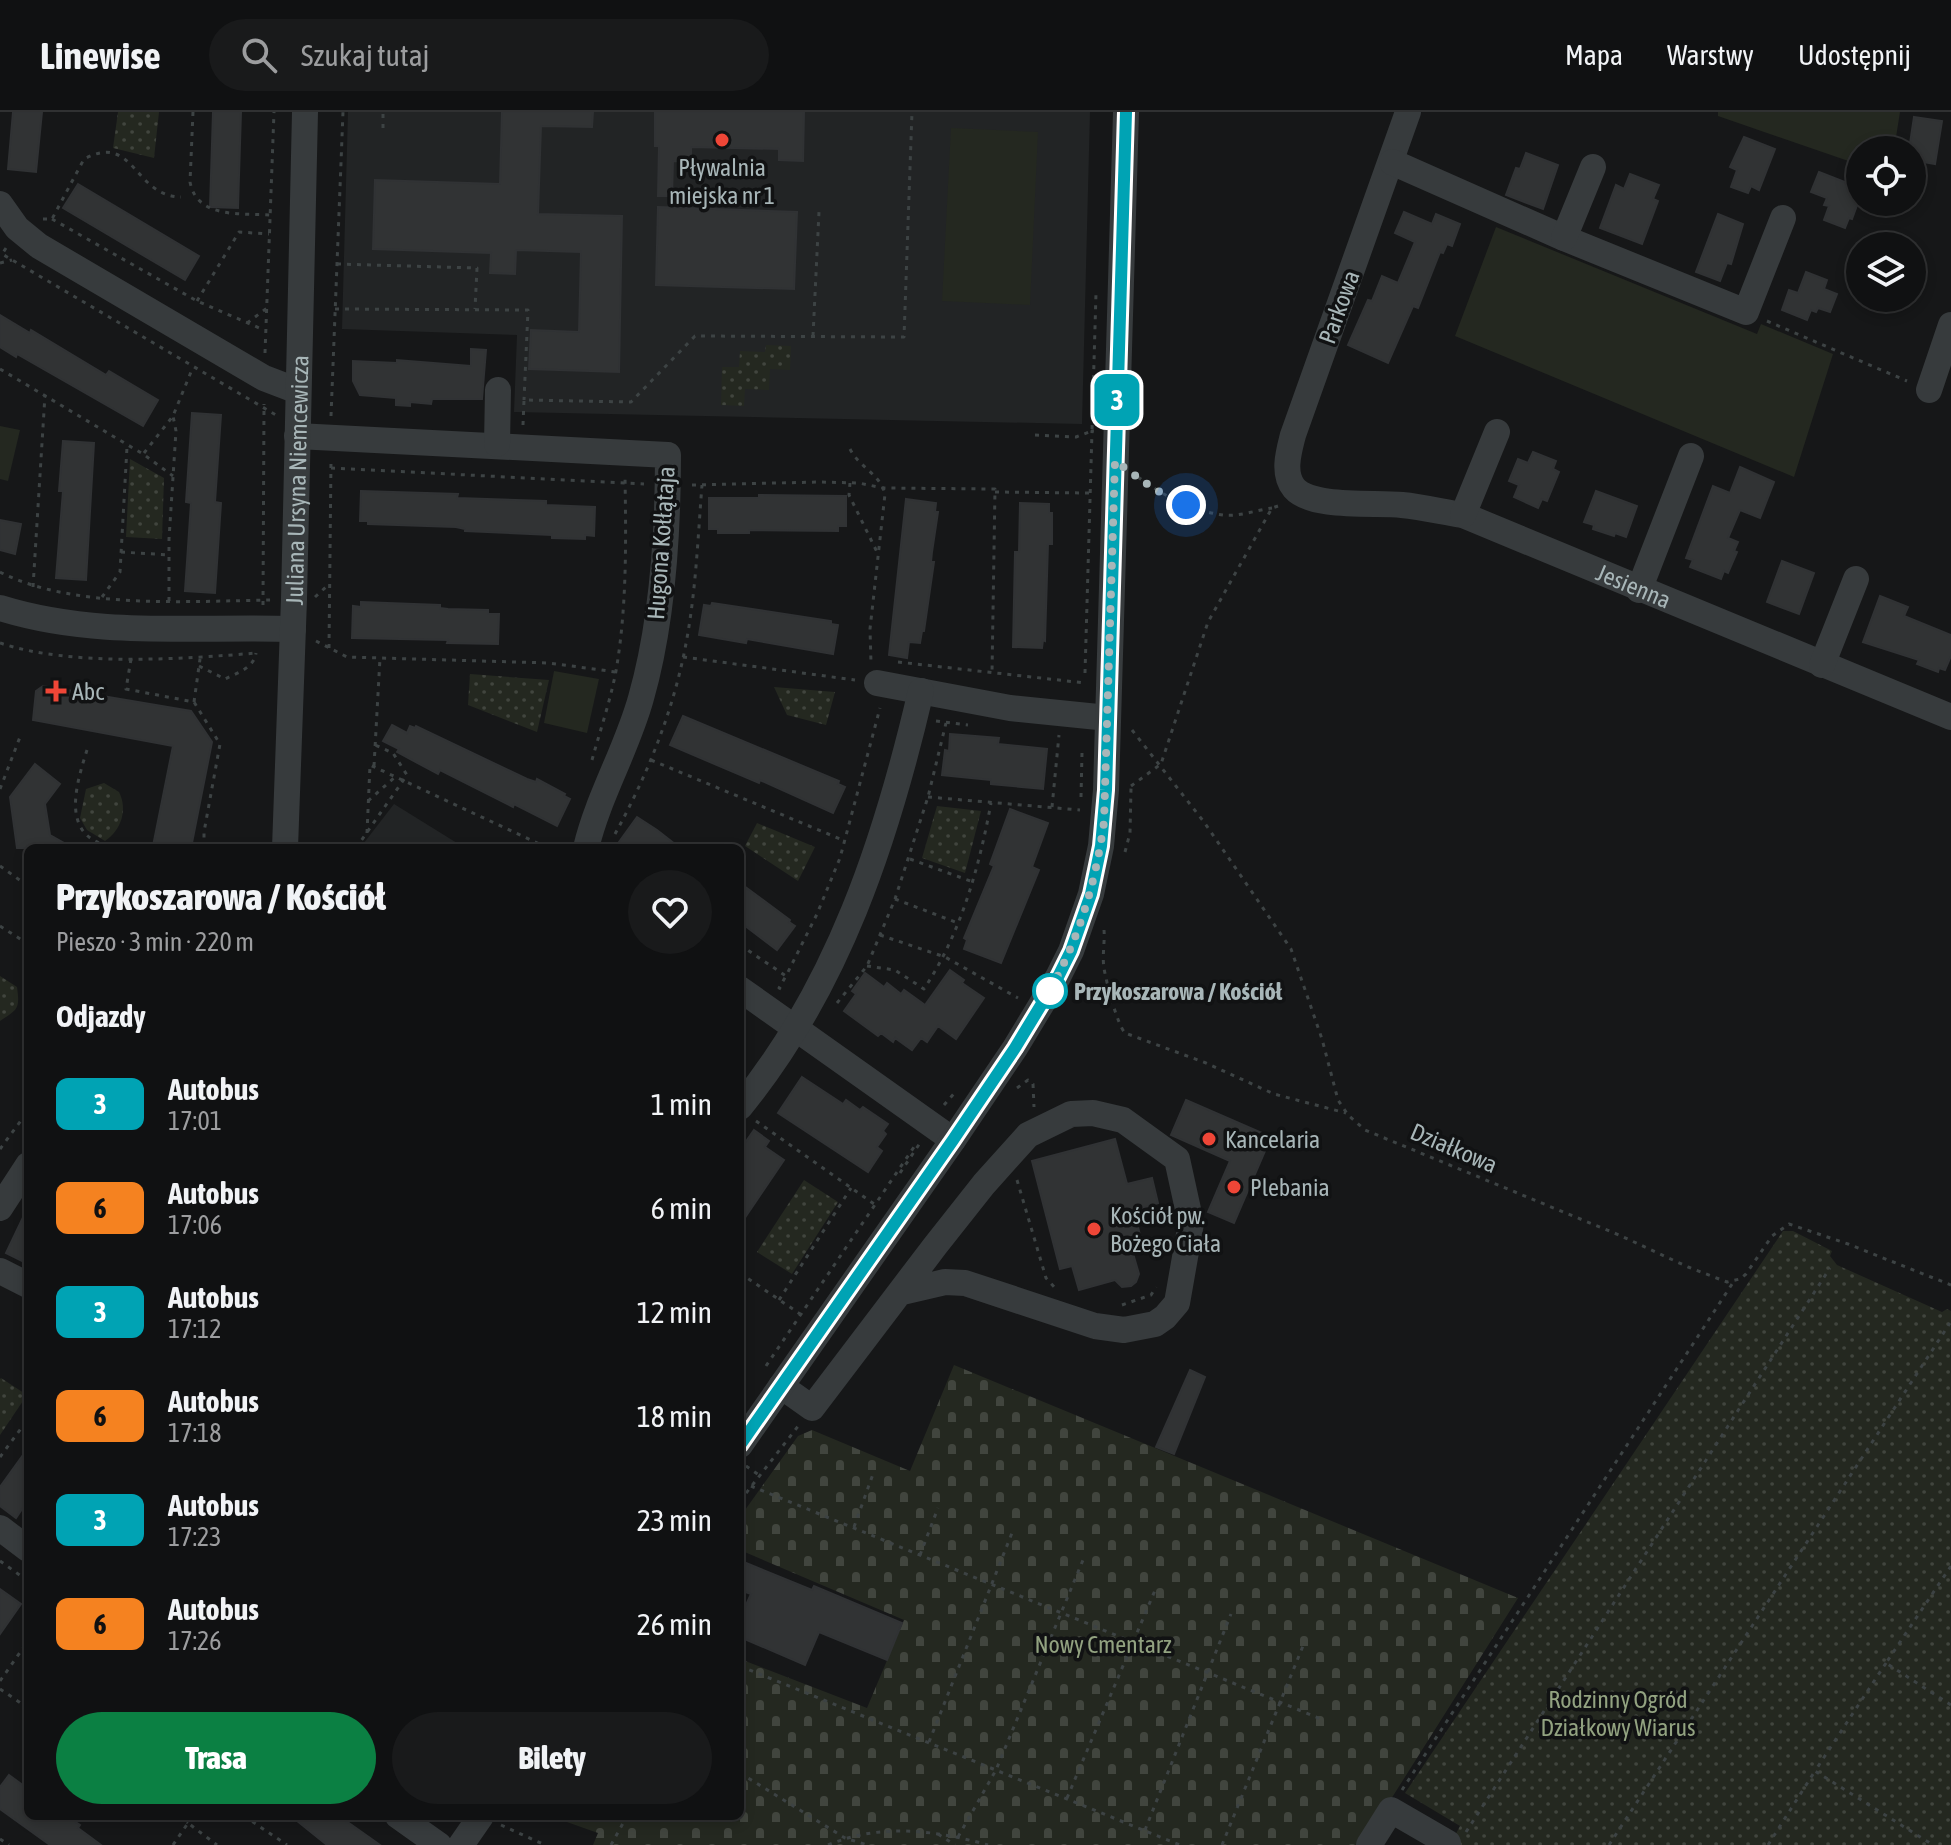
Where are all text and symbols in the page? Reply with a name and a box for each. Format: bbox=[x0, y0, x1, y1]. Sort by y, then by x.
search box bbox=[209, 19, 769, 91]
icon: search bbox=[237, 33, 281, 77]
text: Linewise bbox=[40, 34, 161, 77]
text: Szukaj tutaj bbox=[301, 38, 430, 72]
text: Mapa bbox=[1565, 39, 1623, 71]
text: Warstwy bbox=[1667, 39, 1754, 71]
text: Udostępnij bbox=[1798, 39, 1911, 71]
marker: Pływalnia miejska nr 1 bbox=[713, 131, 731, 149]
map controls bbox=[1846, 136, 1926, 312]
button: locate bbox=[1846, 136, 1926, 216]
place label: Pływalnia miejska nr 1 bbox=[669, 154, 775, 209]
button: layers bbox=[1846, 232, 1926, 312]
street label: Parkowa bbox=[1313, 267, 1365, 347]
street label: Juliana Ursyna Niemcewicza bbox=[280, 355, 313, 606]
line badge: 3 bbox=[1091, 374, 1143, 426]
text: 3 bbox=[1110, 384, 1124, 416]
street label: Hugona Kołłątaja bbox=[642, 465, 680, 621]
your location bbox=[1166, 485, 1206, 525]
street label: Jesienna bbox=[1593, 558, 1675, 613]
place label: Abc bbox=[72, 678, 104, 705]
marker: Abc bbox=[47, 682, 65, 700]
button: heart bbox=[628, 870, 712, 954]
text: Przykoszarowa / Kościół bbox=[56, 875, 386, 918]
text: Pieszo · 3 min · 220 m bbox=[56, 927, 254, 957]
marker: Przykoszarowa / Kościół bbox=[1033, 974, 1067, 1008]
place label: Przykoszarowa / Kościół bbox=[1074, 978, 1283, 1005]
text: Odjazdy bbox=[56, 999, 146, 1033]
text: Autobus bbox=[168, 1072, 259, 1106]
text: 1 min bbox=[651, 1087, 712, 1121]
text: 3 bbox=[93, 1088, 107, 1120]
text: 17:01 bbox=[168, 1106, 222, 1136]
street label: Działkowa bbox=[1407, 1118, 1501, 1178]
place label: Kancelaria bbox=[1225, 1126, 1320, 1153]
marker: Kancelaria bbox=[1200, 1130, 1218, 1148]
place label: Plebania bbox=[1250, 1174, 1330, 1201]
text: Autobus bbox=[168, 1176, 259, 1210]
marker: Plebania bbox=[1225, 1178, 1243, 1196]
text: 6 min bbox=[651, 1191, 712, 1225]
text: 6 bbox=[93, 1192, 107, 1224]
place label: Kościół pw. Bożego Ciała bbox=[1110, 1202, 1221, 1257]
text: 17:06 bbox=[168, 1210, 222, 1240]
marker: Kościół pw. Bożego Ciała bbox=[1085, 1220, 1103, 1238]
text: Autobus bbox=[168, 1280, 259, 1314]
text: 12 min bbox=[637, 1295, 712, 1329]
text: 3 bbox=[93, 1296, 107, 1328]
text: 17:12 bbox=[168, 1314, 222, 1344]
text: Autobus bbox=[168, 1384, 259, 1418]
text: 18 min bbox=[637, 1399, 712, 1433]
text: 6 bbox=[93, 1400, 107, 1432]
text: 17:18 bbox=[168, 1418, 222, 1448]
text: Autobus bbox=[168, 1488, 259, 1522]
text: 23 min bbox=[637, 1503, 712, 1537]
text: 3 bbox=[93, 1504, 107, 1536]
text: 17:23 bbox=[168, 1522, 222, 1552]
text: Autobus bbox=[168, 1592, 259, 1626]
text: 26 min bbox=[637, 1607, 712, 1641]
text: 6 bbox=[93, 1608, 107, 1640]
text: 17:26 bbox=[168, 1626, 222, 1656]
park label: Nowy Cmentarz bbox=[1034, 1631, 1172, 1658]
park label: Rodzinny Ogród Działkowy Wiarus bbox=[1541, 1686, 1695, 1741]
button: Trasa bbox=[56, 1712, 376, 1804]
button: Bilety bbox=[392, 1712, 712, 1804]

